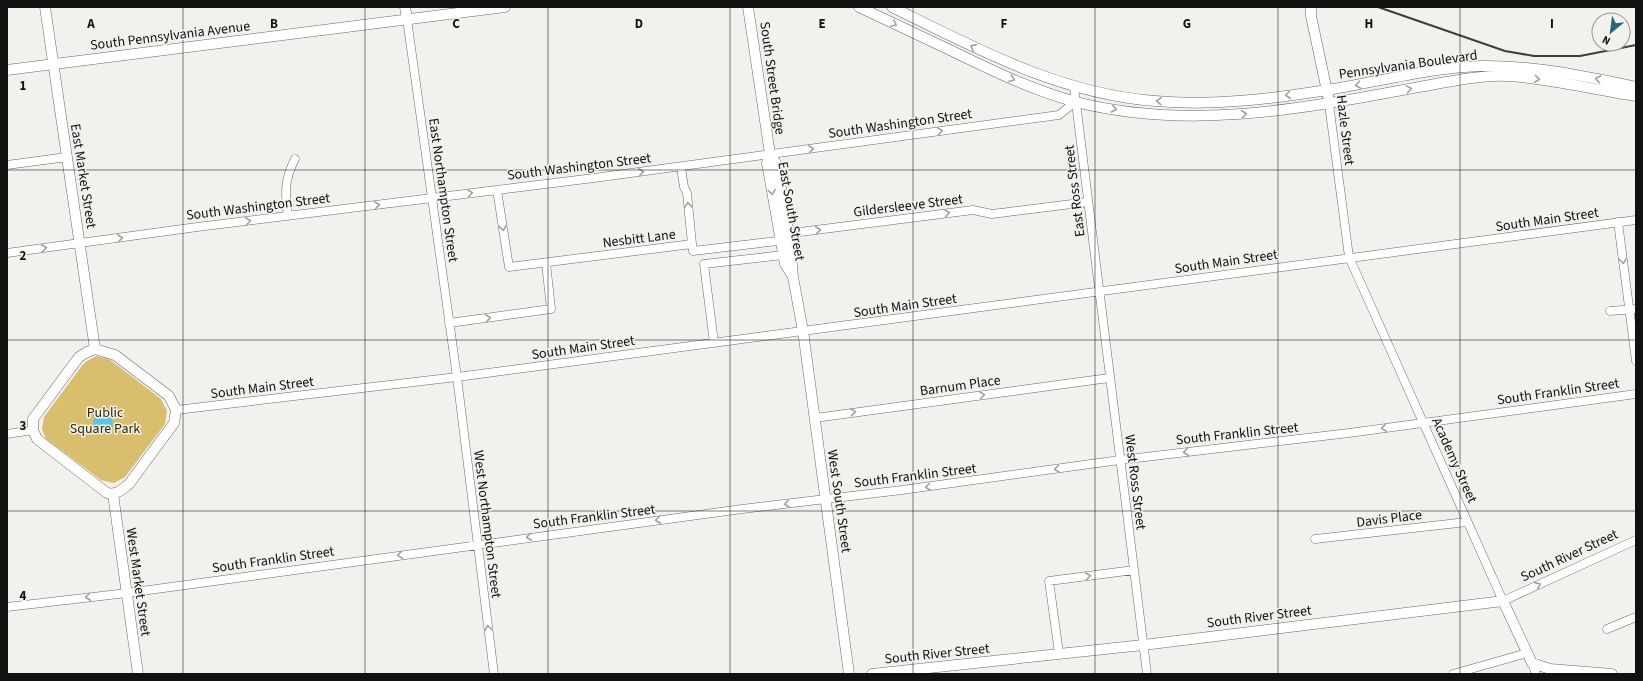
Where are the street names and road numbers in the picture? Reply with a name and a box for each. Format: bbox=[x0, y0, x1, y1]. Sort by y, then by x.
street label: South Pennsylvania Avenue bbox=[89, 17, 251, 53]
street label: South Street Bridge bbox=[754, 20, 790, 136]
street label: Pennsylvania Boulevard bbox=[1337, 45, 1479, 85]
street label: Hazle Street bbox=[1331, 94, 1359, 167]
street label: South Washington Street bbox=[827, 104, 974, 144]
street label: East Northampton Street bbox=[423, 117, 463, 264]
street label: East Market Street bbox=[65, 122, 101, 230]
street label: East Ross Street bbox=[1059, 143, 1091, 238]
street label: South Washington Street bbox=[506, 148, 653, 186]
street label: East South Street bbox=[772, 160, 810, 263]
street label: South Washington Street bbox=[185, 188, 332, 226]
street label: Gildersleeve Street bbox=[852, 189, 964, 223]
street label: South Main Street bbox=[1494, 203, 1600, 237]
street label: Nesbitt Lane bbox=[601, 225, 677, 253]
street label: South Main Street bbox=[1173, 245, 1279, 279]
street label: South Main Street bbox=[852, 289, 958, 323]
street label: South Main Street bbox=[530, 331, 636, 365]
street label: Barnum Place bbox=[918, 370, 1002, 402]
street label: South Main Street bbox=[209, 372, 315, 404]
street label: South Franklin Street bbox=[1496, 373, 1621, 410]
street label: Academy Street bbox=[1426, 414, 1482, 507]
street label: South Franklin Street bbox=[1175, 418, 1300, 450]
street label: West Ross Street bbox=[1119, 433, 1151, 531]
street label: West South Street bbox=[822, 448, 856, 554]
street label: West Northampton Street bbox=[468, 449, 506, 599]
street label: South Franklin Street bbox=[853, 459, 978, 493]
street label: South Franklin Street bbox=[532, 500, 657, 534]
street label: Davis Place bbox=[1355, 505, 1423, 533]
street label: South River Street bbox=[1517, 524, 1622, 587]
street label: West Market Street bbox=[121, 527, 156, 638]
street label: South Franklin Street bbox=[211, 541, 336, 578]
street label: South River Street bbox=[1206, 601, 1313, 633]
street label: South River Street bbox=[884, 639, 991, 669]

